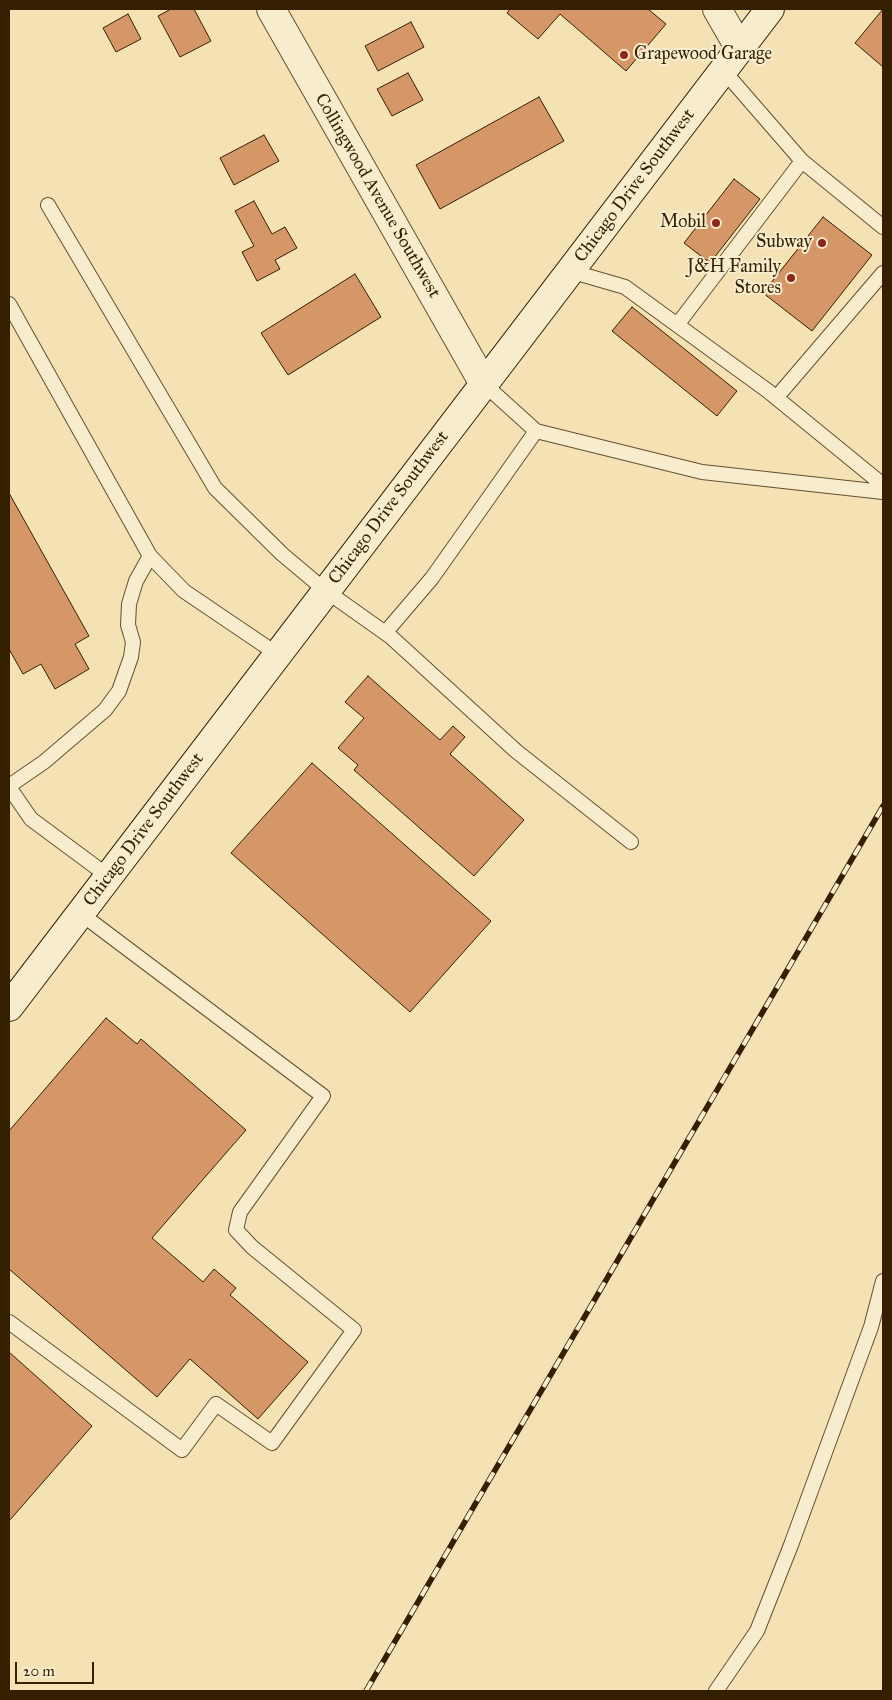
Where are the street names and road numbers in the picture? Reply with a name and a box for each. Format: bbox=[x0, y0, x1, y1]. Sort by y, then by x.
street label: Collingwood Avenue Southwest bbox=[309, 90, 445, 302]
street label: Chicago Drive Southwest bbox=[570, 105, 700, 267]
street label: Chicago Drive Southwest bbox=[324, 427, 454, 589]
street label: Chicago Drive Southwest bbox=[79, 749, 209, 911]

